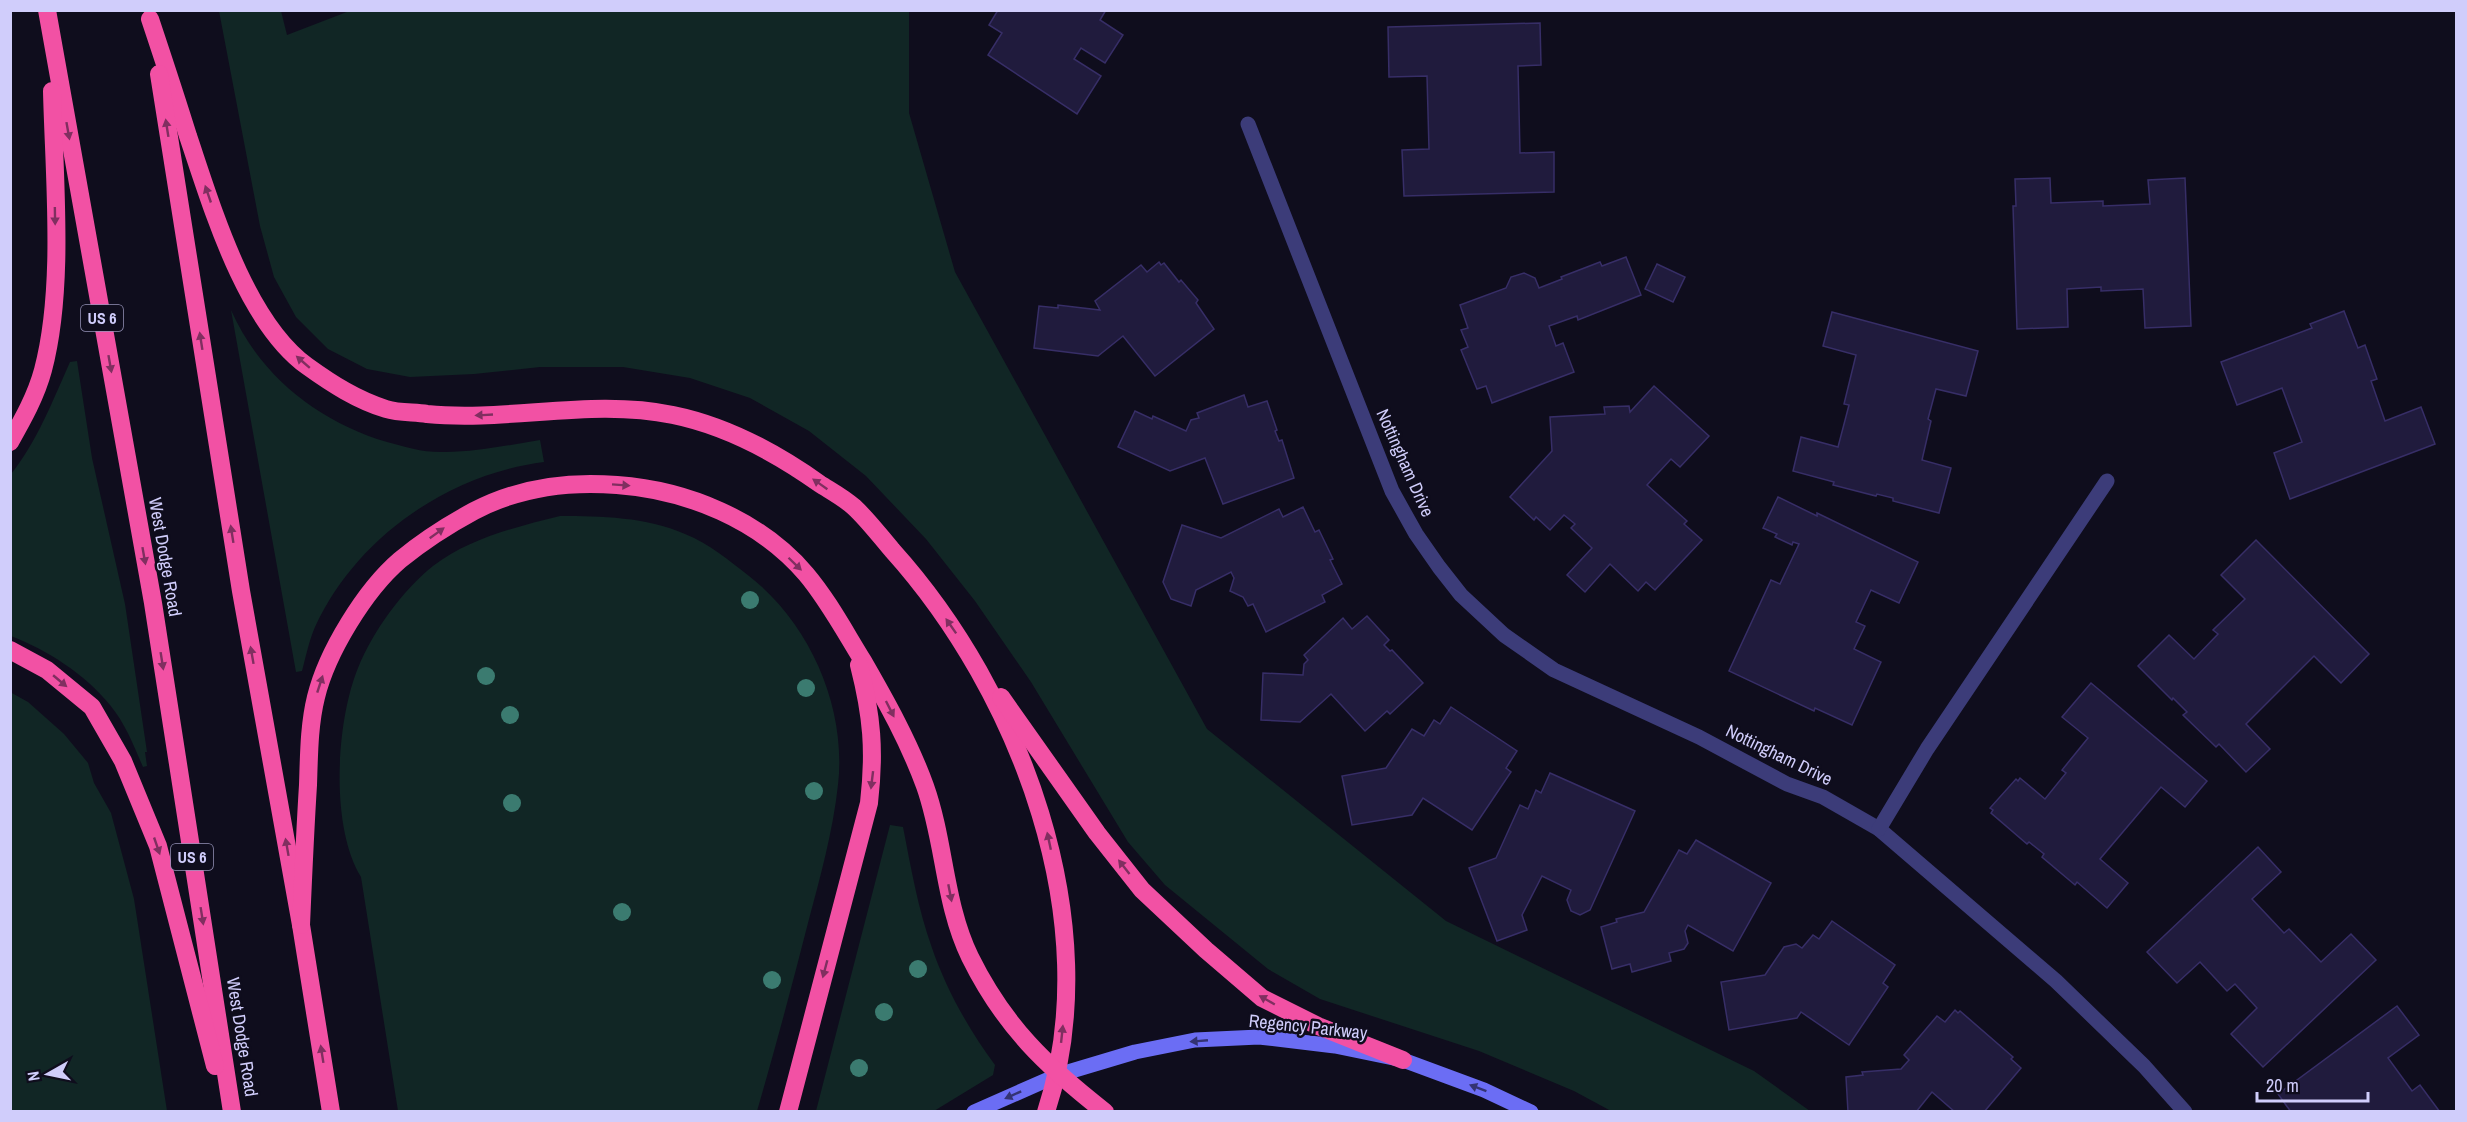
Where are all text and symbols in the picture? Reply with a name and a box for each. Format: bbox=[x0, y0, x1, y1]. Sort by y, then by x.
one-way arrow bbox=[163, 118, 172, 137]
one-way arrow bbox=[64, 122, 73, 141]
one-way arrow bbox=[202, 185, 212, 203]
one-way arrow bbox=[50, 207, 60, 226]
road number: US 6 bbox=[81, 305, 123, 331]
one-way arrow bbox=[196, 331, 205, 350]
one-way arrow bbox=[106, 355, 115, 374]
one-way arrow bbox=[296, 356, 311, 369]
street label: Nottingham Drive bbox=[1371, 405, 1440, 521]
one-way arrow bbox=[475, 411, 494, 420]
one-way arrow bbox=[812, 478, 828, 490]
one-way arrow bbox=[612, 480, 631, 490]
street label: West Dodge Road bbox=[143, 495, 188, 618]
one-way arrow bbox=[227, 524, 236, 543]
one-way arrow bbox=[428, 527, 444, 539]
one-way arrow bbox=[140, 547, 149, 566]
one-way arrow bbox=[787, 556, 801, 570]
one-way arrow bbox=[945, 619, 957, 635]
one-way arrow bbox=[247, 646, 256, 665]
one-way arrow bbox=[157, 652, 166, 671]
one-way arrow bbox=[52, 674, 68, 687]
one-way arrow bbox=[316, 675, 325, 693]
one-way arrow bbox=[885, 700, 895, 717]
street label: Nottingham Drive bbox=[1722, 718, 1837, 791]
one-way arrow bbox=[867, 770, 877, 789]
one-way arrow bbox=[1044, 831, 1053, 850]
one-way arrow bbox=[153, 837, 162, 855]
one-way arrow bbox=[282, 837, 291, 856]
road number: US 6 bbox=[171, 844, 213, 870]
one-way arrow bbox=[1119, 860, 1131, 875]
one-way arrow bbox=[946, 884, 955, 903]
one-way arrow bbox=[197, 907, 206, 926]
one-way arrow bbox=[820, 960, 830, 978]
street label: West Dodge Road bbox=[221, 976, 264, 1098]
one-way arrow bbox=[1259, 994, 1275, 1005]
street label: Regency Parkway bbox=[1248, 1008, 1369, 1045]
one-way arrow bbox=[1058, 1025, 1067, 1044]
one-way arrow bbox=[1190, 1036, 1209, 1046]
north arrow bbox=[18, 1044, 78, 1104]
one-way arrow bbox=[317, 1044, 326, 1063]
scale bar bbox=[2257, 1065, 2368, 1103]
text: N bbox=[22, 1070, 45, 1083]
text: 20 m bbox=[2266, 1073, 2299, 1098]
one-way arrow bbox=[1468, 1083, 1486, 1093]
one-way arrow bbox=[1004, 1090, 1021, 1099]

